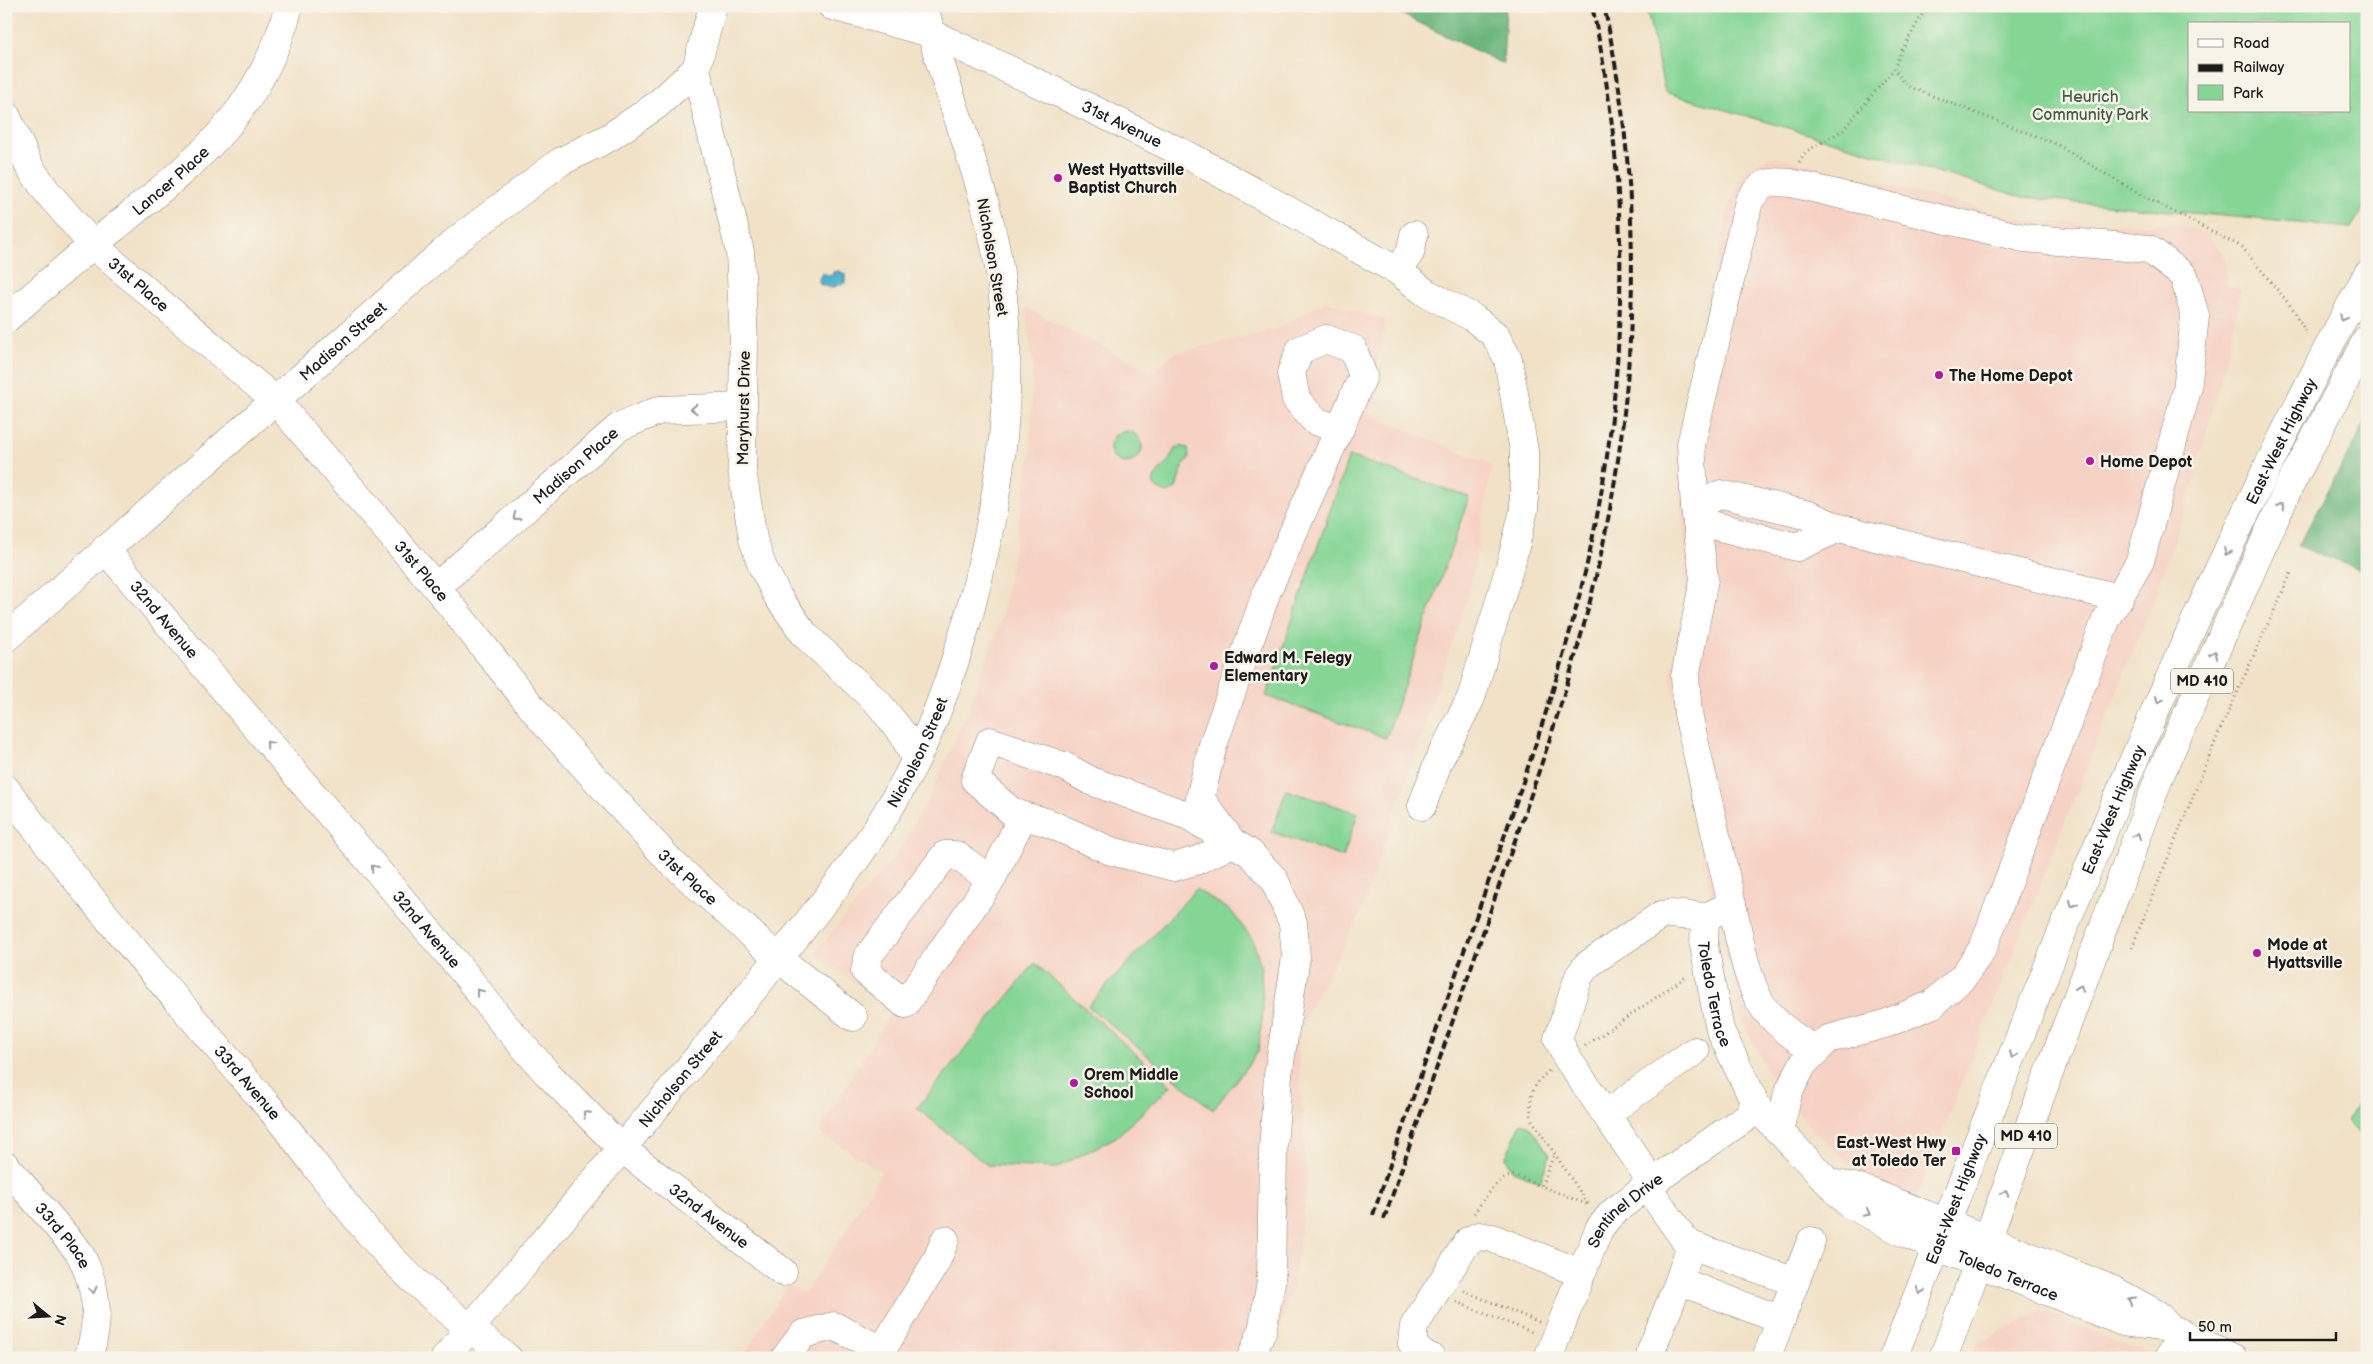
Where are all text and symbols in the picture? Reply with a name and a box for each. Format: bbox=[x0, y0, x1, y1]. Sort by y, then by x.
legend bbox=[2188, 22, 2350, 112]
text: Road bbox=[2233, 34, 2269, 53]
text: Railway bbox=[2233, 58, 2284, 77]
text: Park bbox=[2233, 84, 2264, 103]
park label: Heurich Community Park bbox=[2032, 88, 2148, 125]
street label: 31st Avenue bbox=[1078, 97, 1165, 153]
street label: Lancer Place bbox=[129, 143, 214, 220]
place label: West Hyattsville Baptist Church bbox=[1068, 161, 1184, 198]
marker: West Hyattsville Baptist Church bbox=[1052, 172, 1064, 184]
street label: Nicholson Street bbox=[972, 197, 1011, 318]
street label: 31st Place bbox=[104, 254, 173, 317]
street label: Madison Street bbox=[296, 299, 391, 385]
one-way arrow bbox=[2340, 313, 2350, 322]
street label: Maryhurst Drive bbox=[734, 350, 755, 466]
place label: The Home Depot bbox=[1949, 367, 2073, 386]
marker: The Home Depot bbox=[1933, 369, 1945, 381]
street label: East-West Highway bbox=[2243, 375, 2322, 508]
one-way arrow bbox=[689, 404, 697, 414]
street label: Madison Place bbox=[530, 424, 623, 509]
place label: Home Depot bbox=[2100, 453, 2193, 472]
marker: Home Depot bbox=[2084, 455, 2096, 467]
one-way arrow bbox=[2274, 502, 2285, 511]
one-way arrow bbox=[512, 511, 521, 520]
street label: 31st Place bbox=[390, 537, 452, 606]
one-way arrow bbox=[2223, 547, 2233, 556]
street label: 32nd Avenue bbox=[125, 578, 202, 663]
place label: Edward M. Felegy Elementary bbox=[1224, 649, 1352, 686]
one-way arrow bbox=[2208, 650, 2219, 659]
marker: Edward M. Felegy Elementary bbox=[1208, 660, 1220, 672]
road number: MD 410 bbox=[2171, 668, 2233, 694]
street label: Nicholson Street bbox=[884, 695, 953, 811]
one-way arrow bbox=[2155, 695, 2166, 704]
one-way arrow bbox=[266, 741, 274, 750]
street label: East-West Highway bbox=[2079, 742, 2150, 878]
one-way arrow bbox=[2131, 832, 2141, 841]
street label: 31st Place bbox=[653, 846, 721, 910]
one-way arrow bbox=[371, 864, 380, 873]
street label: 32nd Avenue bbox=[388, 887, 464, 973]
one-way arrow bbox=[2069, 899, 2079, 908]
place label: Mode at Hyattsville bbox=[2267, 936, 2342, 973]
street label: Toledo Terrace bbox=[1693, 941, 1735, 1051]
marker: Mode at Hyattsville bbox=[2251, 947, 2263, 959]
one-way arrow bbox=[2074, 984, 2084, 993]
one-way arrow bbox=[476, 989, 484, 998]
street label: Nicholson Street bbox=[636, 1027, 727, 1132]
street label: 33rd Avenue bbox=[209, 1042, 284, 1125]
one-way arrow bbox=[2009, 1050, 2019, 1059]
place label: Orem Middle School bbox=[1084, 1066, 1179, 1103]
marker: Orem Middle School bbox=[1068, 1077, 1080, 1089]
one-way arrow bbox=[583, 1110, 592, 1119]
road number: MD 410 bbox=[1995, 1124, 2057, 1148]
street label: East-West Highway bbox=[1923, 1131, 1992, 1267]
place label: East-West Hwy at Toledo Ter bbox=[1836, 1134, 1947, 1171]
marker: East-West Hwy at Toledo Ter bbox=[1950, 1145, 1962, 1157]
street label: Sentinel Drive bbox=[1584, 1169, 1668, 1251]
street label: 32nd Avenue bbox=[665, 1180, 752, 1254]
one-way arrow bbox=[1999, 1189, 2009, 1198]
street label: 33rd Place bbox=[30, 1199, 94, 1272]
one-way arrow bbox=[1861, 1207, 1870, 1217]
street label: Toledo Terrace bbox=[1954, 1248, 2061, 1306]
one-way arrow bbox=[87, 1286, 98, 1295]
one-way arrow bbox=[1915, 1286, 1926, 1295]
north arrow bbox=[22, 1292, 72, 1342]
one-way arrow bbox=[2127, 1296, 2136, 1306]
scale bar bbox=[2190, 1309, 2337, 1341]
text: N bbox=[50, 1312, 70, 1327]
text: 50 m bbox=[2198, 1318, 2232, 1337]

